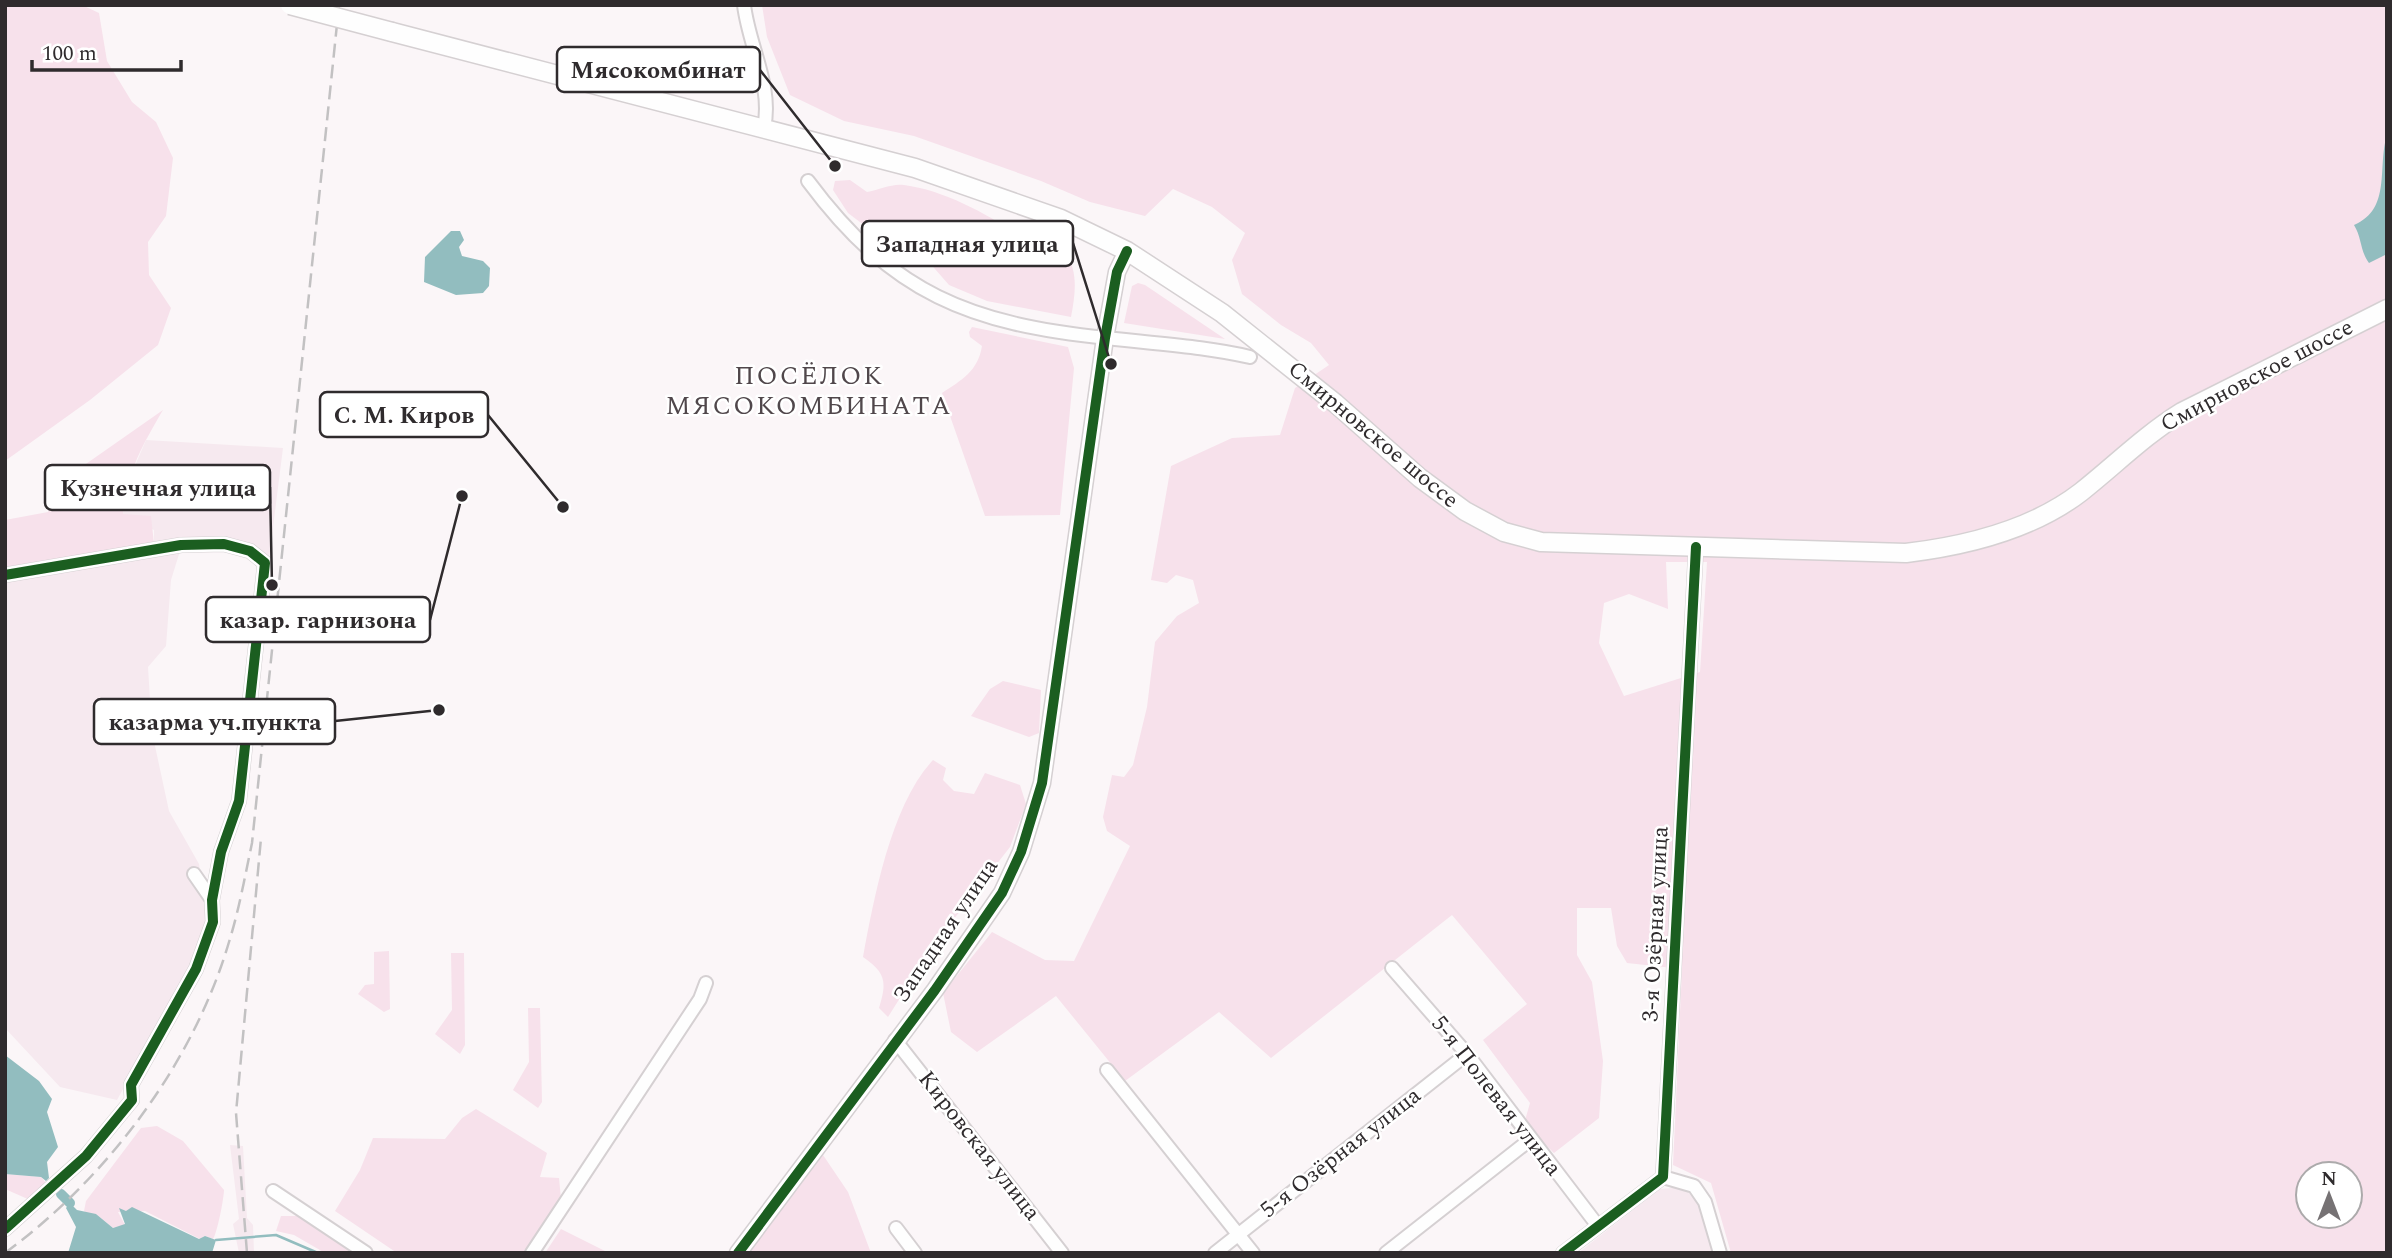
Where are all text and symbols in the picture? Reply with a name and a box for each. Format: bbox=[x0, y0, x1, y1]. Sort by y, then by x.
scale bar bbox=[32, 28, 180, 72]
text: 100 m bbox=[42, 38, 97, 70]
callout: Мясокомбинат bbox=[557, 47, 760, 92]
text: Мясокомбинат bbox=[570, 53, 746, 89]
callout: Западная улица bbox=[862, 221, 1073, 266]
text: Западная улица bbox=[875, 227, 1059, 263]
street label: Смирновское шоссе bbox=[2154, 310, 2360, 442]
street label: Смирновское шоссе bbox=[1280, 353, 1466, 517]
district label: ПОСЁЛОК МЯСОКОМБИНАТА bbox=[666, 356, 952, 426]
callout: С. М. Киров bbox=[320, 392, 488, 437]
text: С. М. Киров bbox=[334, 398, 474, 434]
callout: Кузнечная улица bbox=[45, 465, 270, 510]
text: Кузнечная улица bbox=[60, 471, 257, 507]
callout: казар. гарнизона bbox=[206, 597, 430, 642]
text: казар. гарнизона bbox=[220, 603, 417, 639]
callout: казарма уч.пункта bbox=[94, 699, 335, 744]
text: казарма уч.пункта bbox=[108, 705, 322, 741]
street label: 3-я Озёрная улица bbox=[1633, 825, 1679, 1023]
street label: Западная улица bbox=[884, 852, 1008, 1010]
street label: 5-я Полевая улица bbox=[1422, 1008, 1570, 1184]
street label: Кировская улица bbox=[909, 1063, 1049, 1229]
street label: 5-я Озёрная улица bbox=[1253, 1079, 1429, 1227]
north arrow bbox=[2294, 1160, 2364, 1230]
text: N bbox=[2321, 1165, 2337, 1194]

